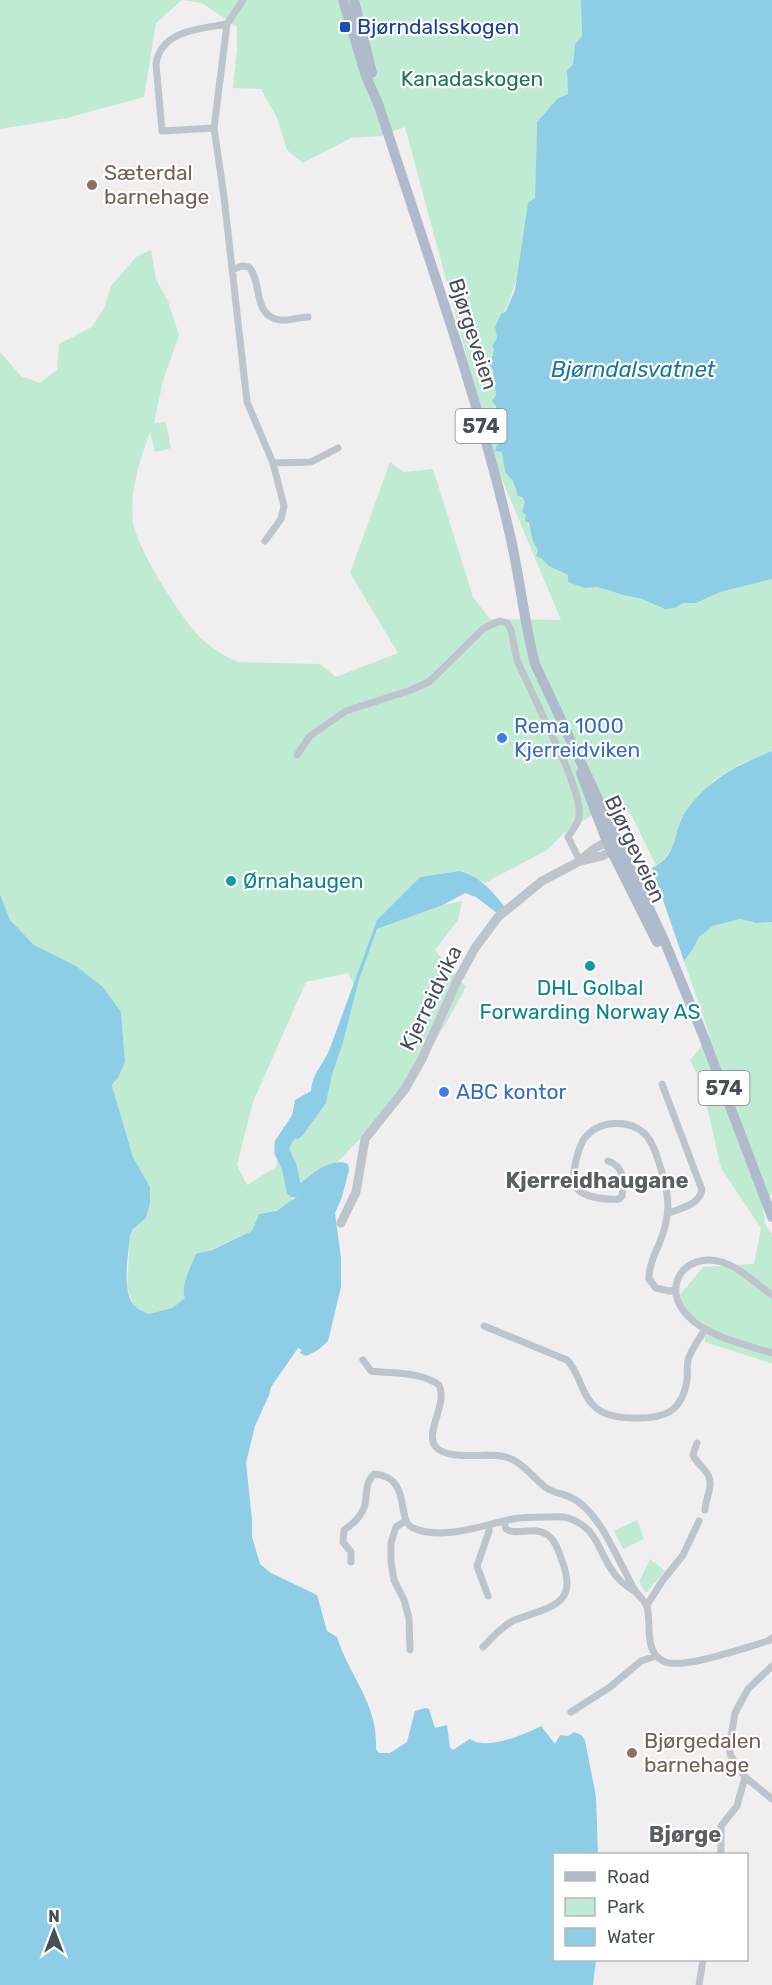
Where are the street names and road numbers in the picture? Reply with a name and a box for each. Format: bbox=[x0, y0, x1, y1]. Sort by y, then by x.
street label: Bjørgeveien bbox=[444, 275, 503, 393]
road number: 574 bbox=[456, 409, 506, 443]
street label: Bjørgeveien bbox=[600, 791, 671, 906]
street label: Kjerreidvika bbox=[394, 941, 467, 1054]
road number: 574 bbox=[698, 1071, 750, 1105]

